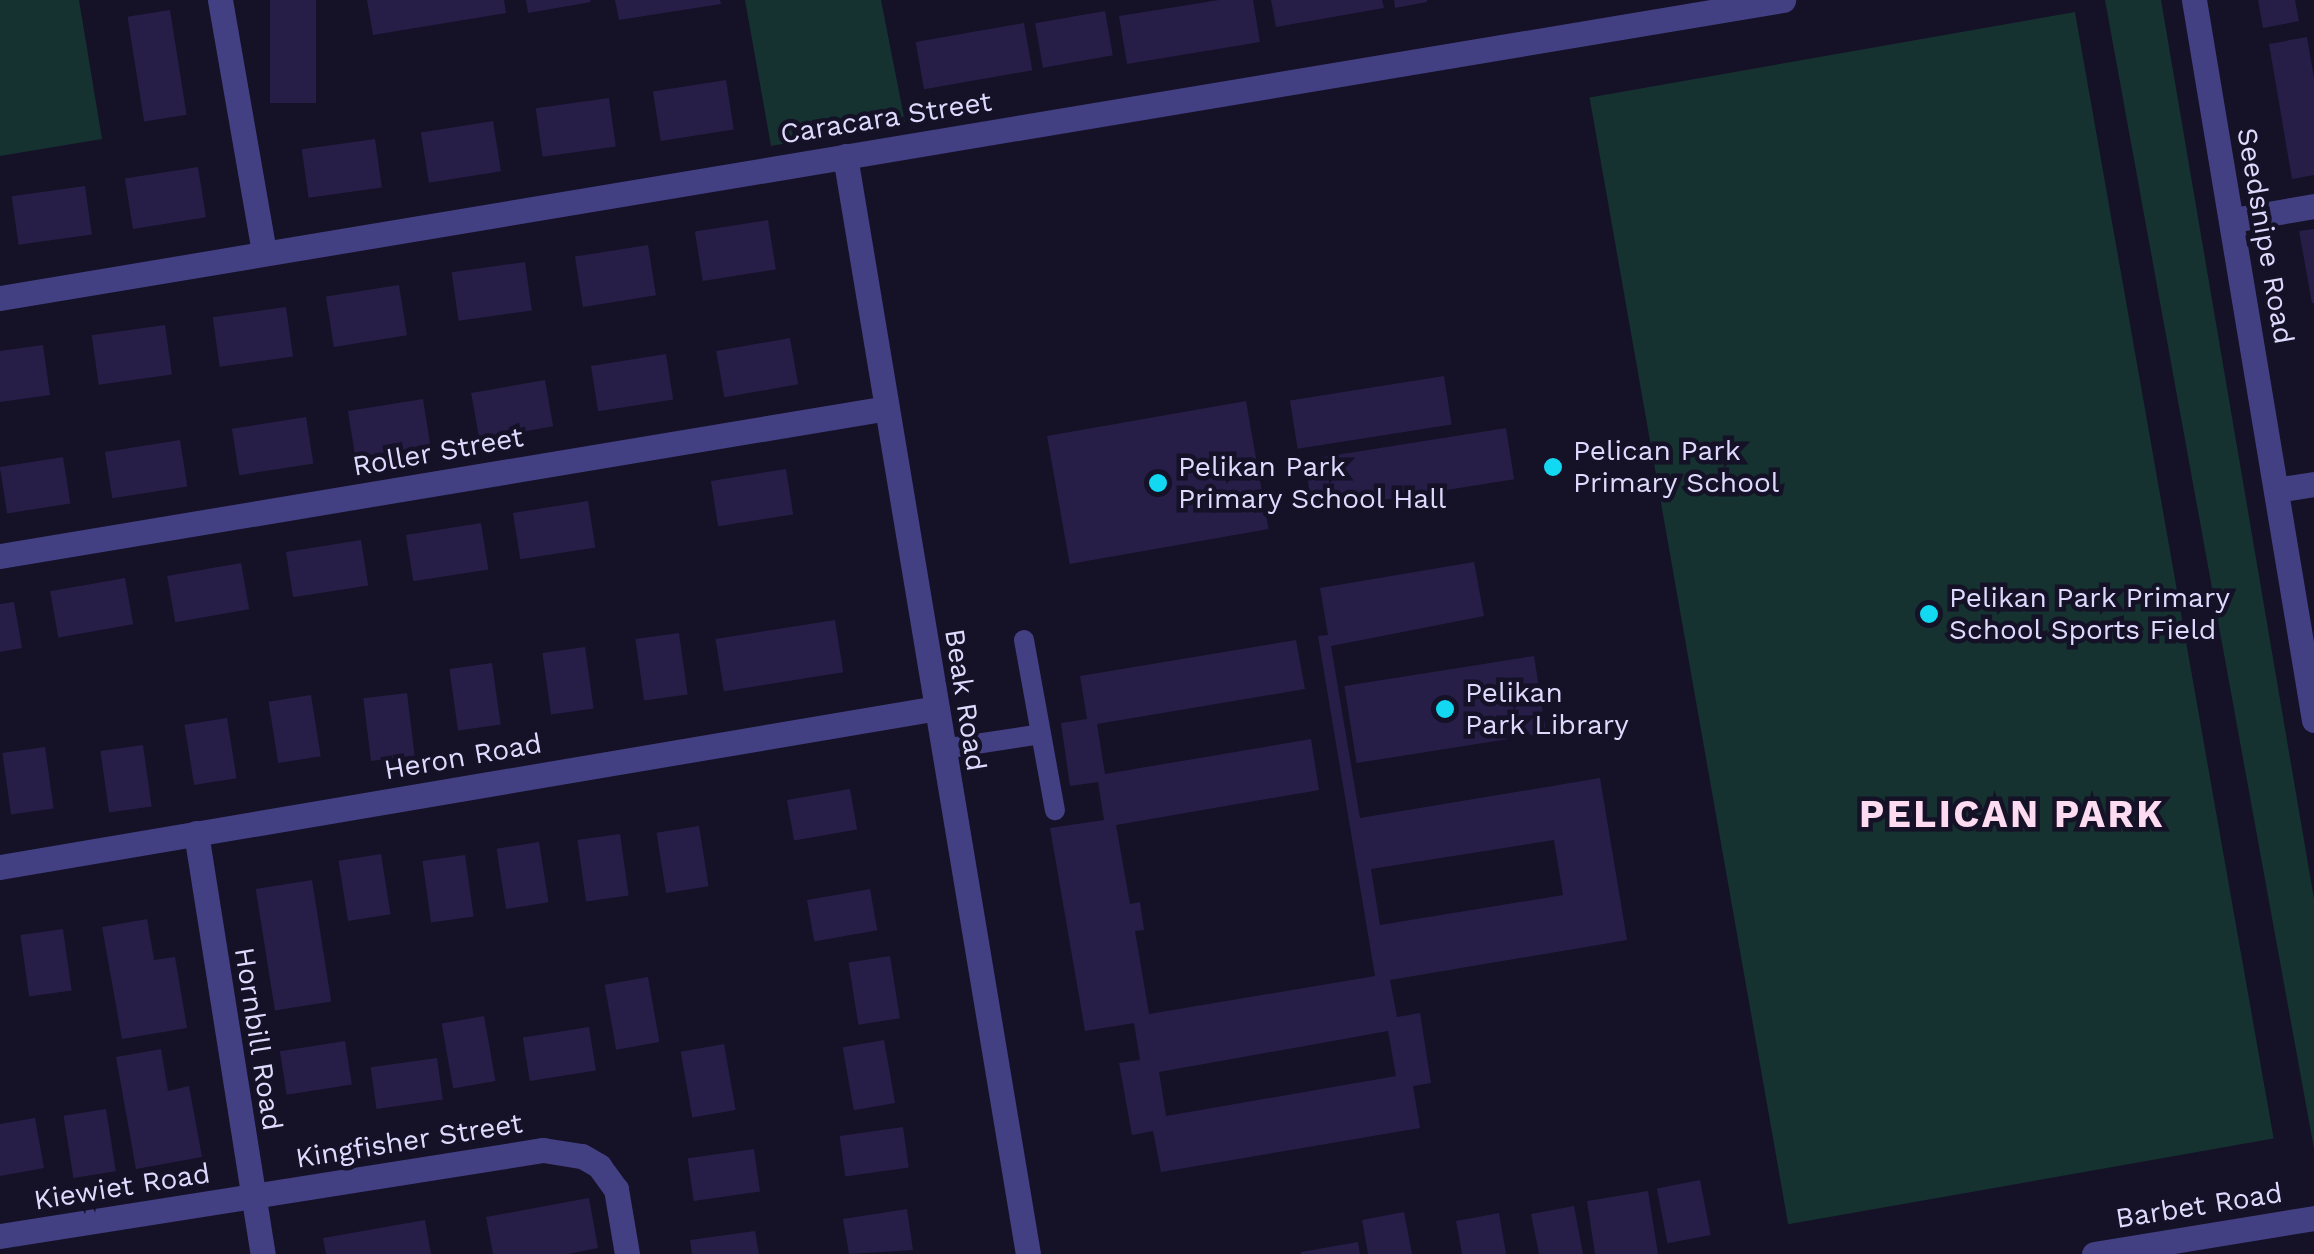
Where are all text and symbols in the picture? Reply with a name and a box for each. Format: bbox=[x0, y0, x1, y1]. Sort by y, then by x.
street label: Caracara Street bbox=[778, 85, 994, 151]
street label: Seedsnipe Road bbox=[2229, 125, 2301, 347]
street label: Roller Street bbox=[350, 420, 526, 484]
place label: Pelican Park Primary School bbox=[1573, 434, 1780, 500]
place label: Pelikan Park Primary School Hall bbox=[1178, 450, 1448, 516]
marker: Pelican Park Primary School bbox=[1542, 456, 1564, 478]
marker: Pelikan Park Primary School Hall bbox=[1147, 472, 1169, 494]
place label: Pelikan Park Primary School Sports Field bbox=[1949, 581, 2230, 647]
marker: Pelikan Park Primary School Sports Field bbox=[1918, 603, 1940, 625]
street label: Beak Road bbox=[937, 626, 993, 774]
place label: Pelikan Park Library bbox=[1465, 676, 1629, 742]
marker: Pelikan Park Library bbox=[1434, 698, 1456, 720]
street label: Heron Road bbox=[382, 727, 544, 787]
district label: PELICAN PARK bbox=[1859, 792, 2165, 838]
street label: Hornbill Road bbox=[227, 945, 289, 1133]
street label: Kingfisher Street bbox=[293, 1106, 525, 1176]
street label: Kiewiet Road bbox=[32, 1156, 212, 1218]
street label: Barbet Road bbox=[2113, 1176, 2285, 1236]

